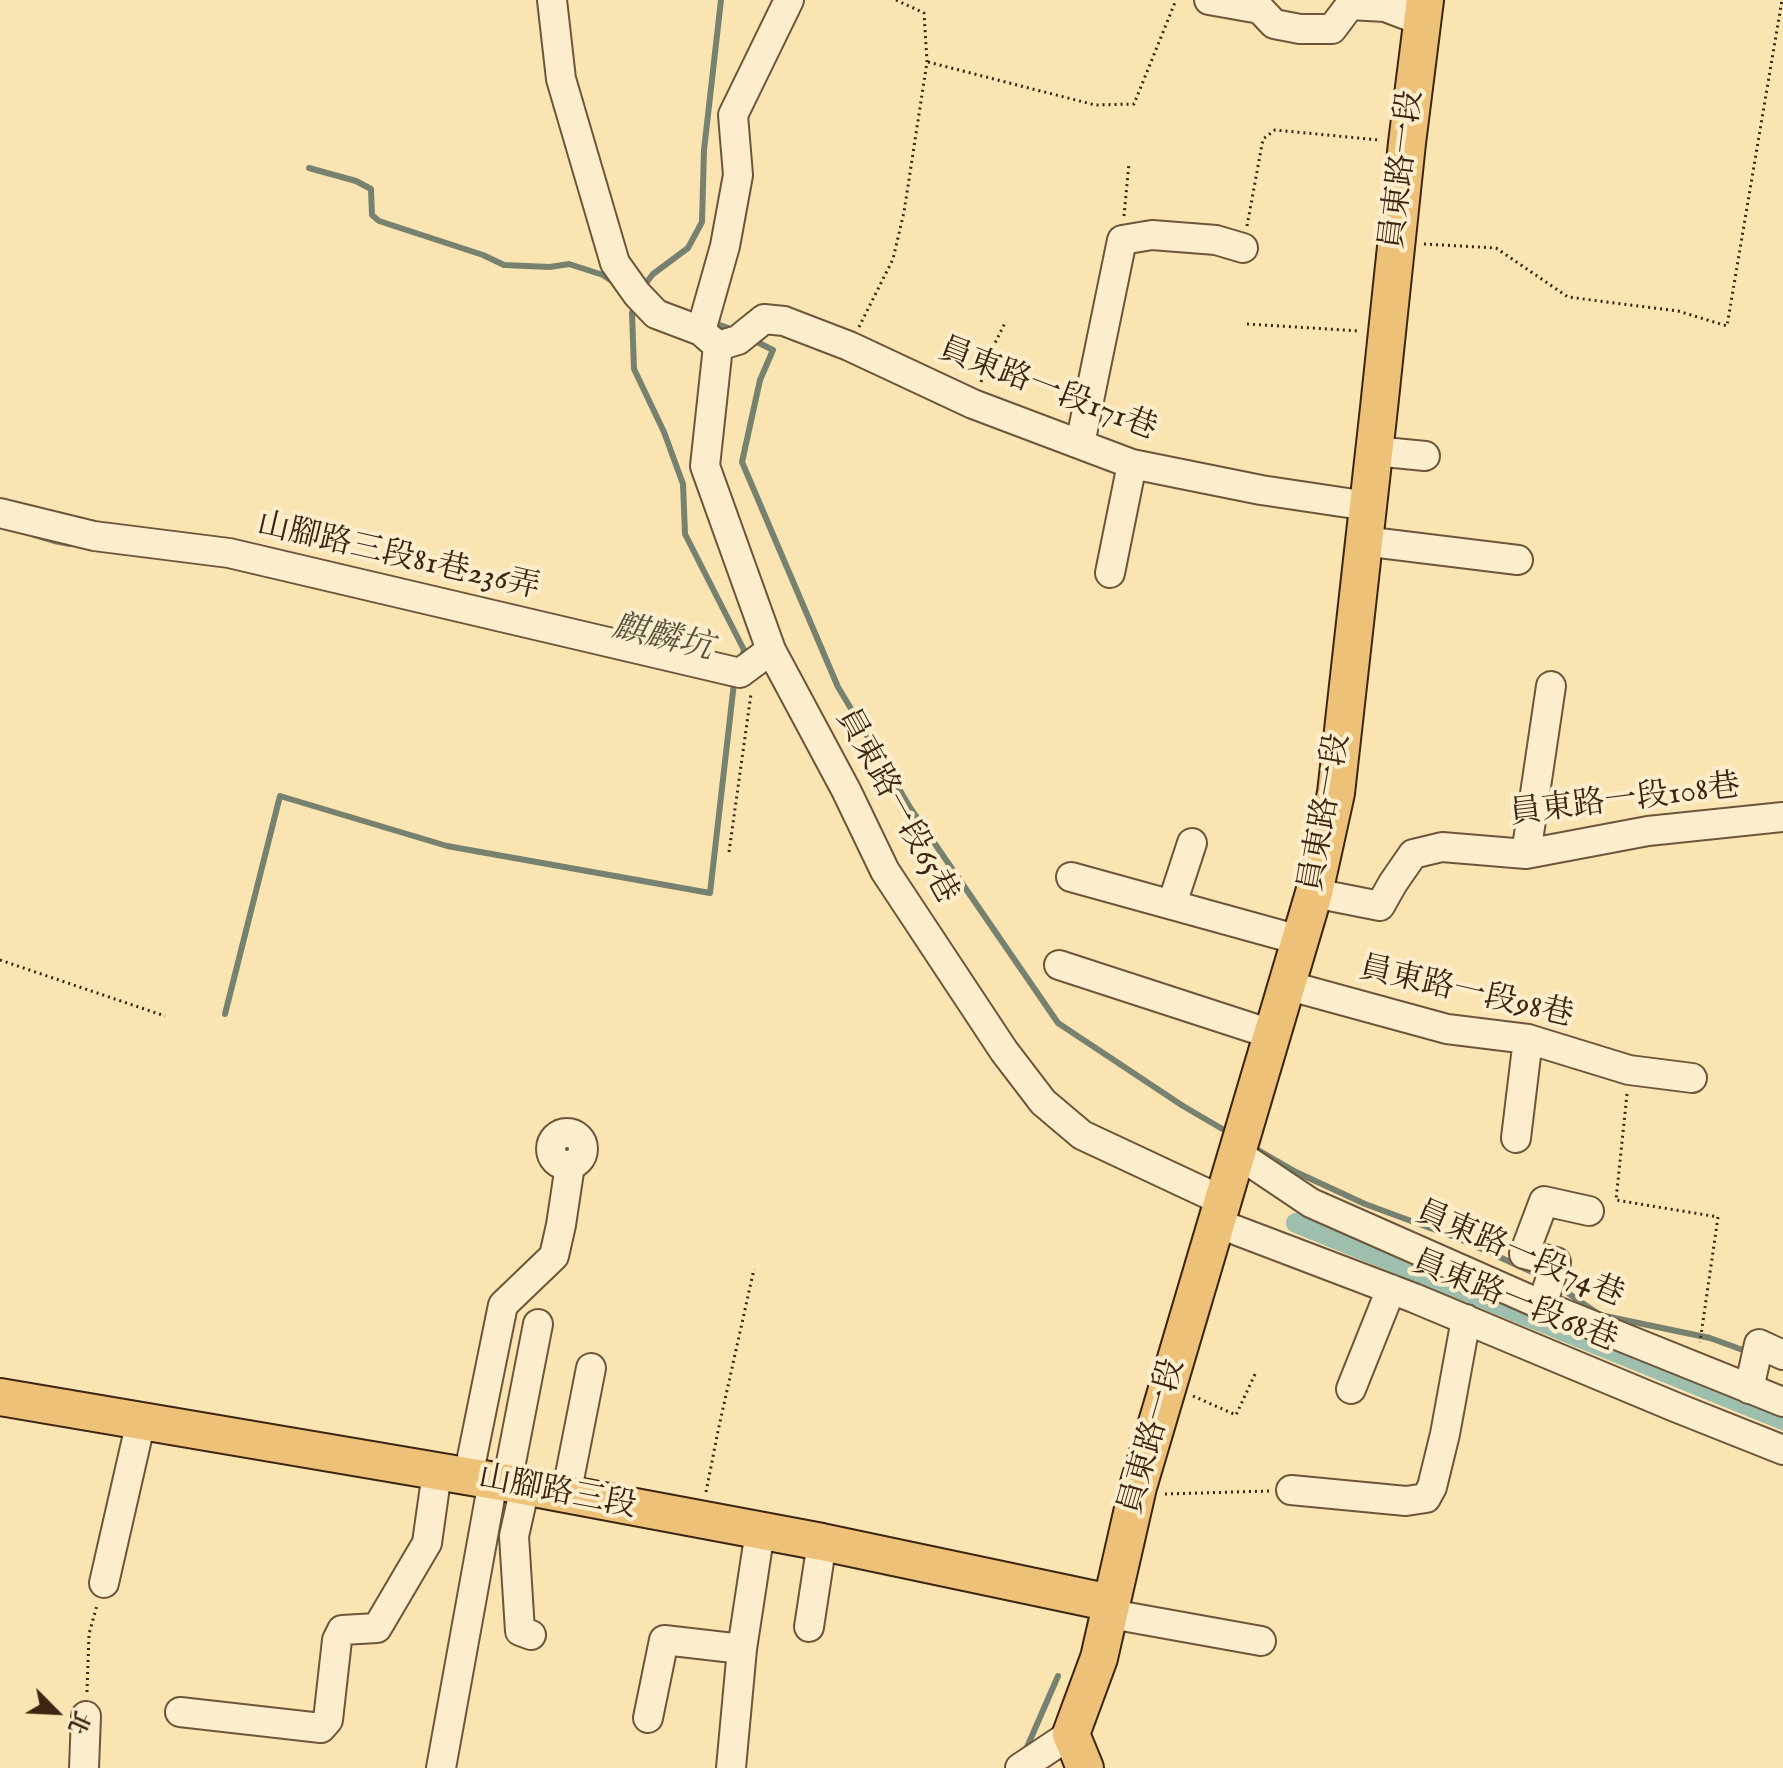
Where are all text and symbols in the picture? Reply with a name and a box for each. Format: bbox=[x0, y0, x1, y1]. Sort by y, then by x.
street label: 員東路一段 bbox=[1375, 88, 1433, 252]
street label: 員東路一段171巷 bbox=[932, 332, 1162, 450]
street label: 山腳路三段81巷236弄 bbox=[253, 507, 543, 609]
water label: 麒麟坑 bbox=[608, 609, 716, 671]
street label: 員東路一段65巷 bbox=[826, 703, 964, 911]
street label: 員東路一段 bbox=[1294, 731, 1360, 895]
street label: 員東路一段108巷 bbox=[1508, 769, 1742, 835]
street label: 員東路一段98巷 bbox=[1355, 951, 1577, 1037]
street label: 員東路一段74巷 bbox=[1409, 1195, 1629, 1317]
street label: 員東路一段68巷 bbox=[1406, 1244, 1622, 1362]
street label: 員東路一段 bbox=[1113, 1355, 1195, 1519]
street label: 山腳路三段 bbox=[475, 1460, 639, 1528]
north arrow bbox=[16, 1672, 96, 1752]
text: 北 bbox=[61, 1706, 95, 1738]

